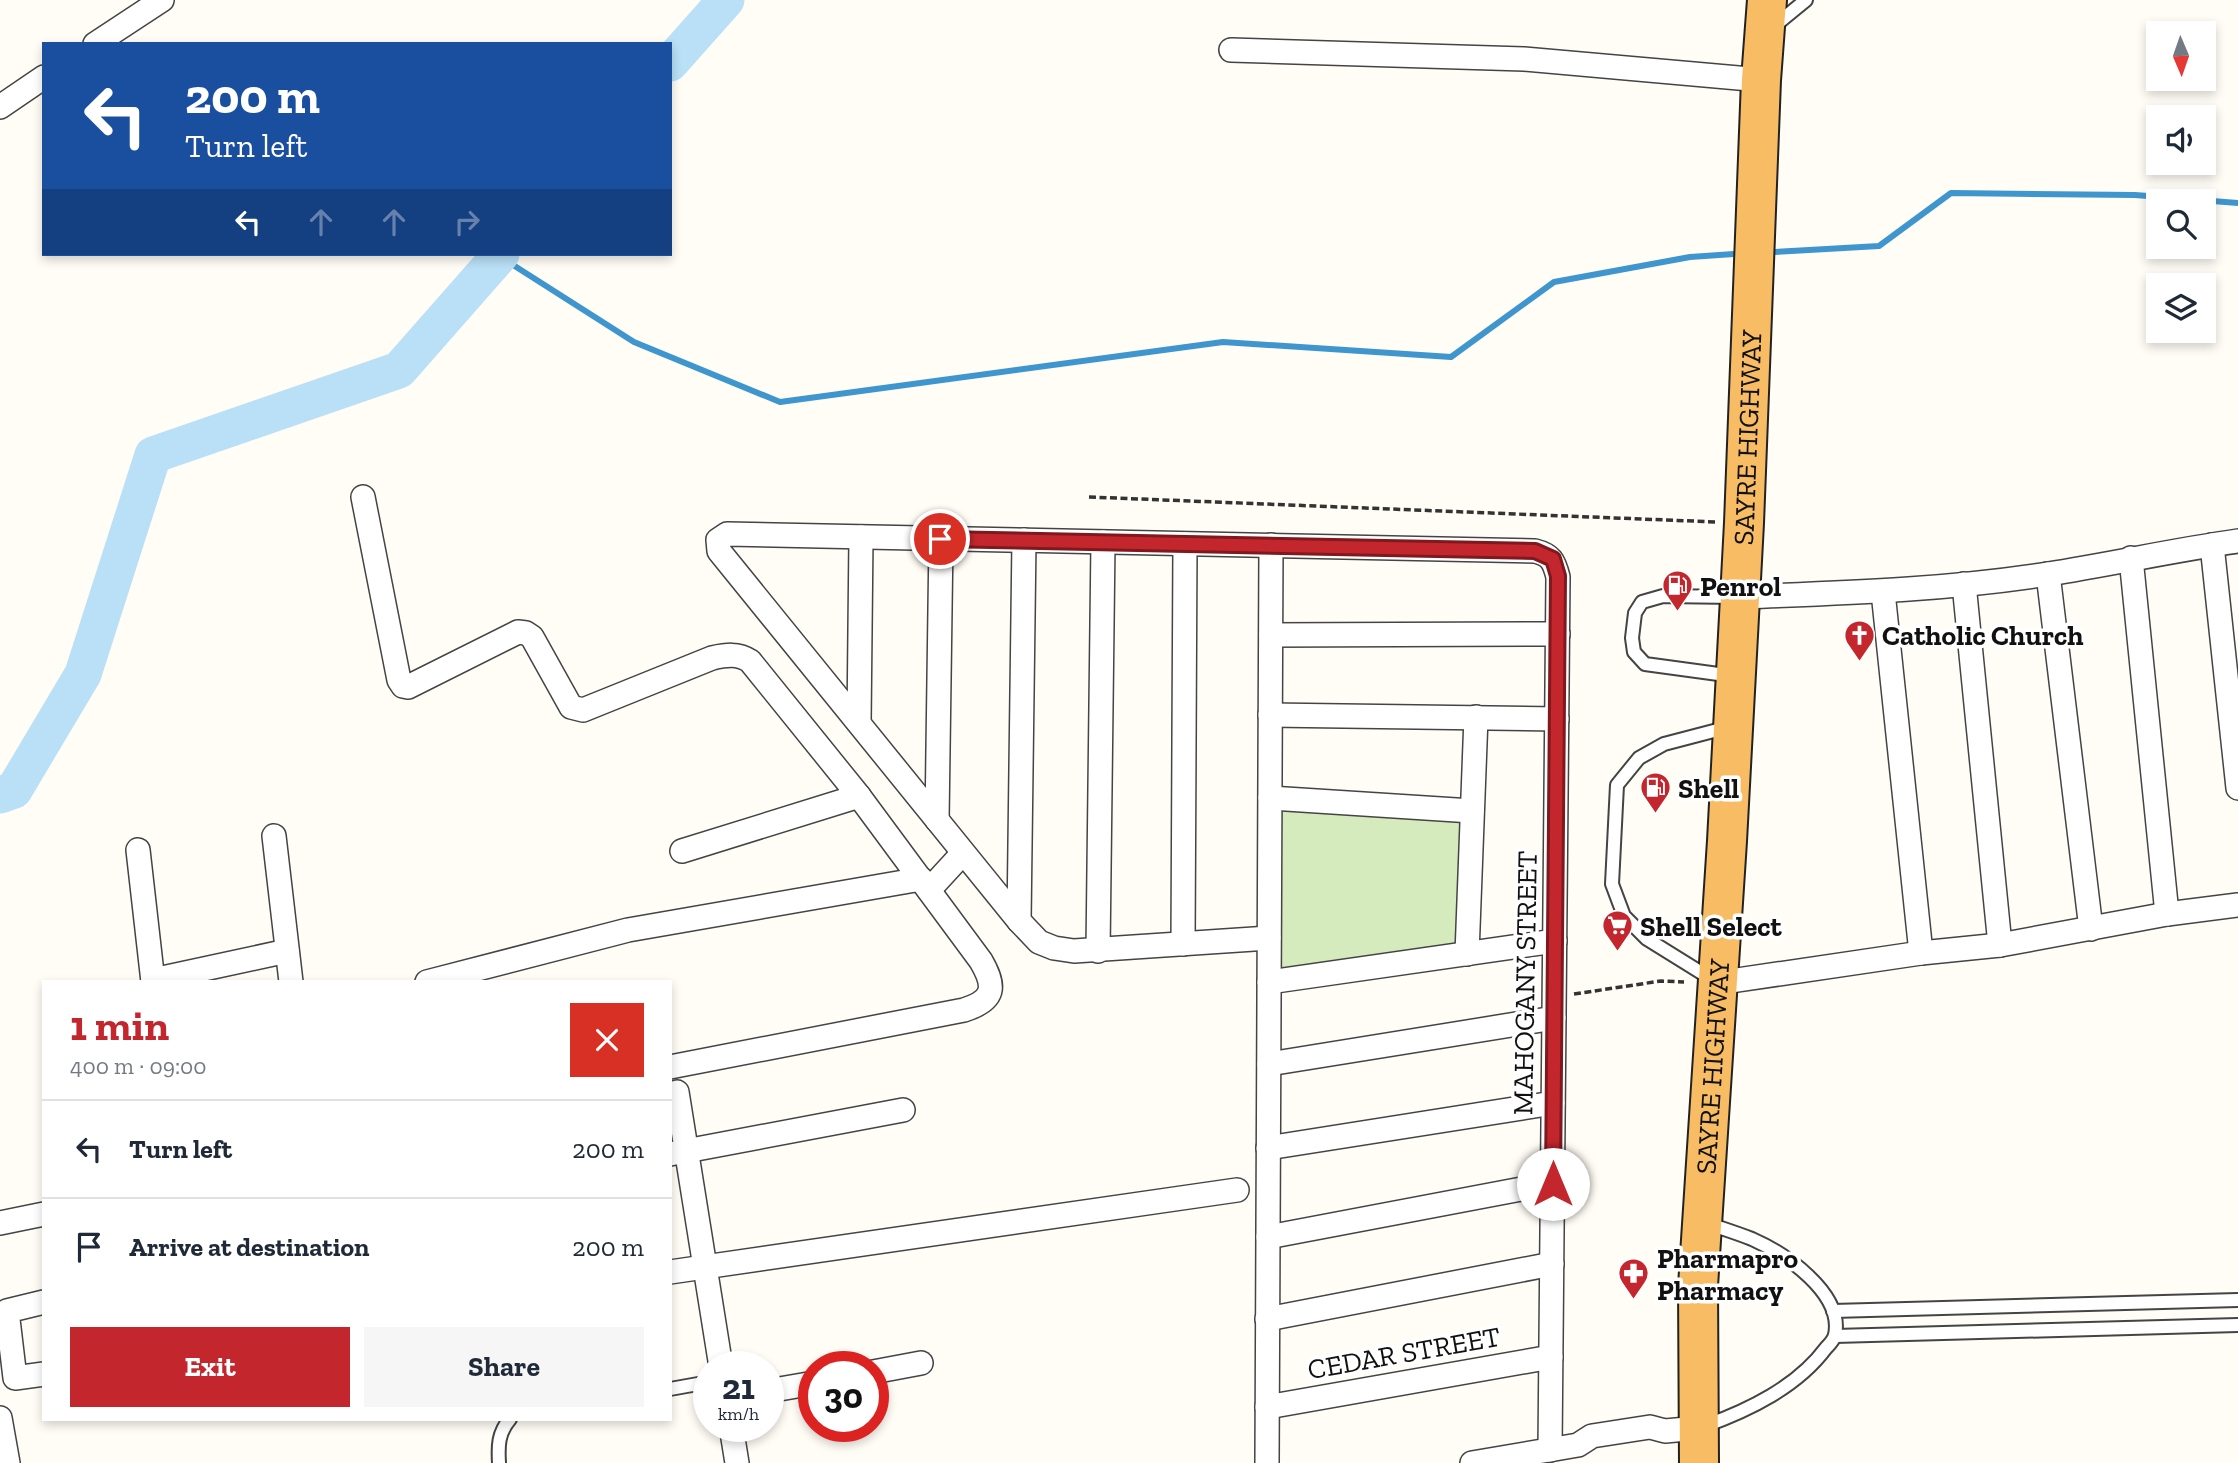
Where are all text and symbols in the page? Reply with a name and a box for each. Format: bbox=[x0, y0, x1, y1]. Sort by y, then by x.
north arrow bbox=[2146, 21, 2216, 91]
map controls bbox=[2146, 21, 2216, 343]
text: 200 m bbox=[185, 67, 320, 126]
icon: left bbox=[70, 70, 161, 161]
button: sound bbox=[2146, 105, 2216, 175]
text: Turn left bbox=[185, 127, 307, 165]
button: search bbox=[2146, 189, 2216, 259]
icon: left bbox=[229, 203, 267, 241]
icon: ahead bbox=[302, 203, 340, 241]
icon: ahead bbox=[375, 203, 413, 241]
icon: right bbox=[448, 203, 486, 241]
button: layers bbox=[2146, 273, 2216, 343]
street label: SAYRE HIGHWAY bbox=[1726, 328, 1768, 546]
pin bbox=[910, 509, 970, 569]
icon: arrive bbox=[921, 520, 959, 558]
fuel station icon: Penrol bbox=[1660, 569, 1694, 613]
place label: Penrol bbox=[1700, 570, 1781, 603]
church icon: Catholic Church bbox=[1842, 618, 1876, 662]
place label: Catholic Church bbox=[1882, 619, 2084, 652]
fuel station icon: Shell bbox=[1638, 771, 1672, 815]
place label: Shell bbox=[1678, 772, 1739, 805]
street label: MAHOGANY STREET bbox=[1506, 851, 1544, 1115]
supermarket icon: Shell Select bbox=[1600, 909, 1634, 953]
place label: Shell Select bbox=[1640, 910, 1782, 943]
street label: SAYRE HIGHWAY bbox=[1689, 957, 1736, 1175]
text: 1 min bbox=[70, 1000, 169, 1051]
button: close bbox=[570, 1003, 644, 1077]
text: 400 m · 09:00 bbox=[70, 1052, 207, 1080]
icon: left bbox=[70, 1130, 108, 1168]
text: Turn left bbox=[129, 1133, 232, 1165]
text: 200 m bbox=[572, 1133, 644, 1165]
position arrow bbox=[1516, 1147, 1590, 1221]
icon: arrive bbox=[70, 1228, 108, 1266]
text: Arrive at destination bbox=[129, 1231, 369, 1263]
text: 200 m bbox=[572, 1231, 644, 1263]
place label: Pharmapro Pharmacy bbox=[1657, 1242, 1799, 1307]
pharmacy icon: Pharmapro Pharmacy bbox=[1617, 1257, 1651, 1301]
street label: CEDAR STREET bbox=[1305, 1320, 1503, 1386]
button: Exit bbox=[70, 1327, 350, 1407]
button: Share bbox=[364, 1327, 644, 1407]
speed limit sign: 30 bbox=[798, 1351, 889, 1442]
text: 21 bbox=[722, 1366, 755, 1408]
text: km/h bbox=[718, 1403, 759, 1425]

